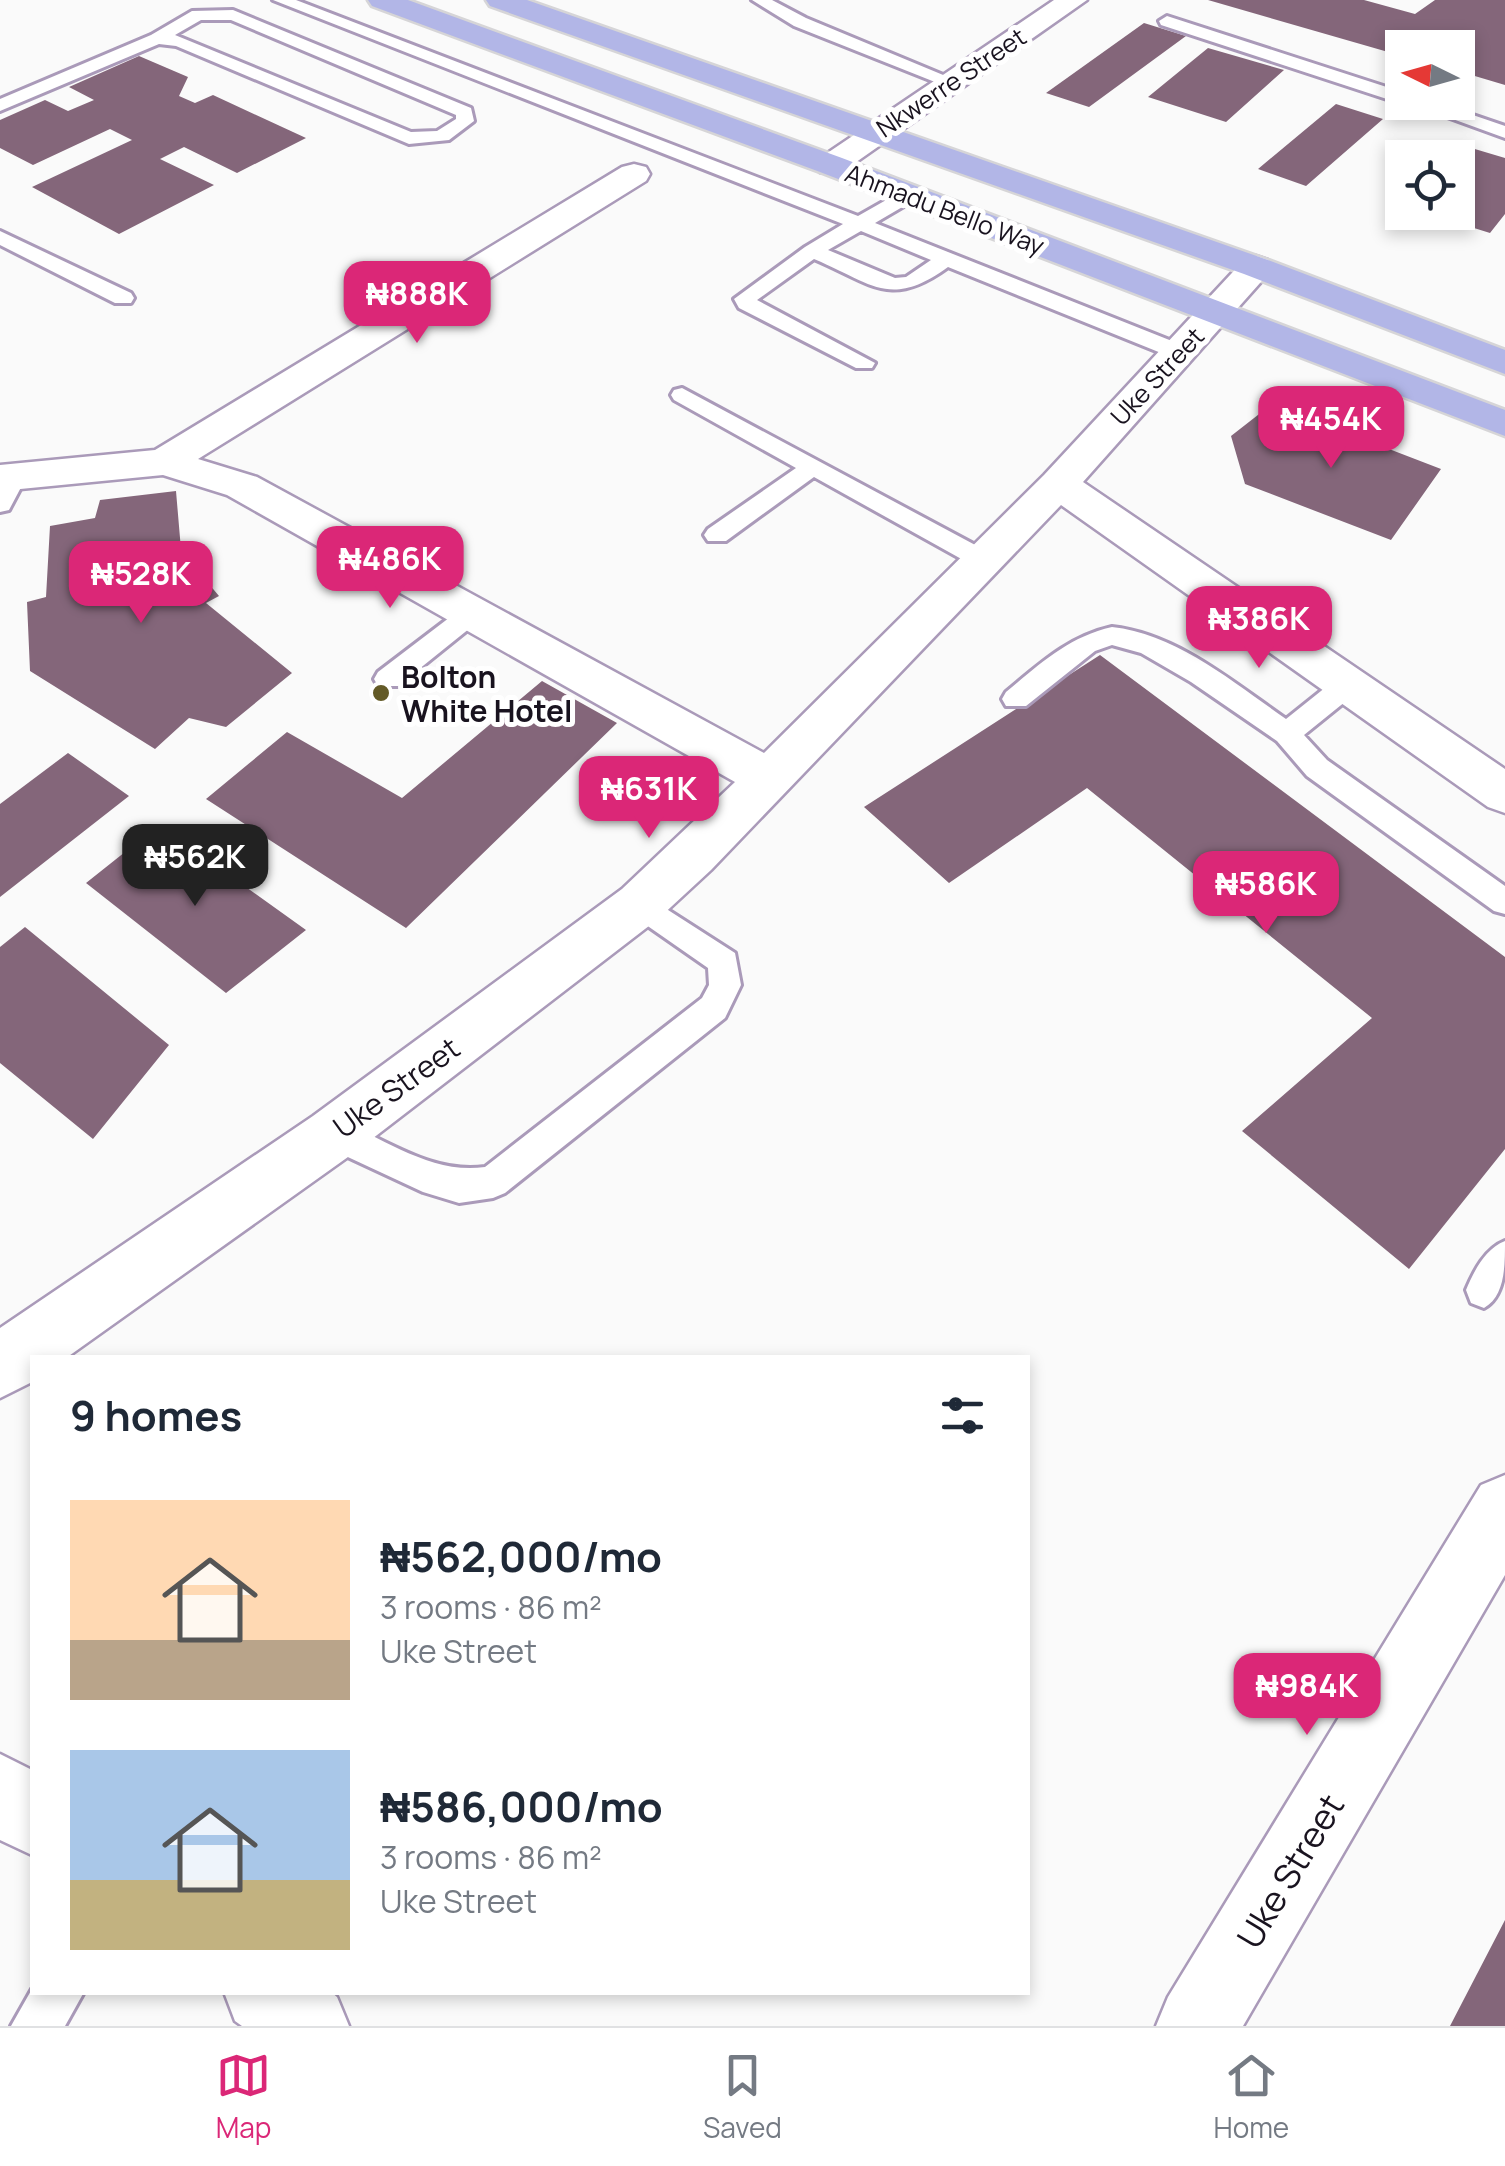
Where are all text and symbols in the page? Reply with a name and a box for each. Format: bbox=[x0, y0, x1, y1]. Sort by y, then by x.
street label: Nkwerre Street bbox=[869, 19, 1033, 145]
north arrow bbox=[1385, 30, 1475, 120]
map controls bbox=[1385, 30, 1475, 230]
button: locate bbox=[1385, 140, 1475, 230]
street label: Ahmadu Bello Way bbox=[840, 155, 1050, 263]
pin: ₦888K bbox=[347, 261, 487, 346]
text: ₦888K bbox=[366, 271, 468, 315]
street label: Uke Street bbox=[1102, 319, 1212, 433]
pin: ₦454K bbox=[1261, 386, 1401, 471]
text: ₦454K bbox=[1280, 396, 1382, 440]
pin: ₦486K bbox=[320, 526, 460, 611]
text: ₦486K bbox=[339, 536, 441, 580]
pin: ₦528K bbox=[71, 541, 211, 626]
text: ₦528K bbox=[91, 551, 191, 595]
pin: ₦386K bbox=[1189, 586, 1329, 671]
text: ₦386K bbox=[1208, 596, 1310, 640]
place label: Bolton White Hotel bbox=[401, 656, 573, 731]
marker: Bolton White Hotel bbox=[370, 682, 392, 704]
pin: ₦631K bbox=[579, 756, 719, 841]
text: ₦631K bbox=[601, 766, 697, 810]
pin: ₦562K bbox=[125, 824, 265, 909]
text: ₦562K bbox=[144, 834, 246, 878]
pin: ₦586K bbox=[1196, 851, 1336, 936]
text: ₦586K bbox=[1215, 861, 1317, 905]
street label: Uke Street bbox=[324, 1027, 468, 1147]
text: 9 homes bbox=[70, 1386, 242, 1444]
icon: filters bbox=[935, 1388, 990, 1443]
text: ₦562,000/mo bbox=[380, 1527, 662, 1585]
icon: home bbox=[150, 1540, 270, 1660]
text: 3 rooms · 86 m² bbox=[380, 1585, 602, 1629]
text: Uke Street bbox=[380, 1629, 537, 1673]
pin: ₦984K bbox=[1237, 1653, 1377, 1738]
text: ₦984K bbox=[1256, 1663, 1358, 1707]
text: ₦586,000/mo bbox=[380, 1777, 663, 1835]
street label: Uke Street bbox=[1225, 1785, 1355, 1957]
icon: home bbox=[150, 1790, 270, 1910]
text: 3 rooms · 86 m² bbox=[380, 1835, 602, 1879]
text: Uke Street bbox=[380, 1879, 537, 1923]
tab: Map bbox=[216, 2048, 271, 2146]
tab: Saved bbox=[703, 2048, 782, 2146]
tab: Home bbox=[1213, 2048, 1289, 2146]

